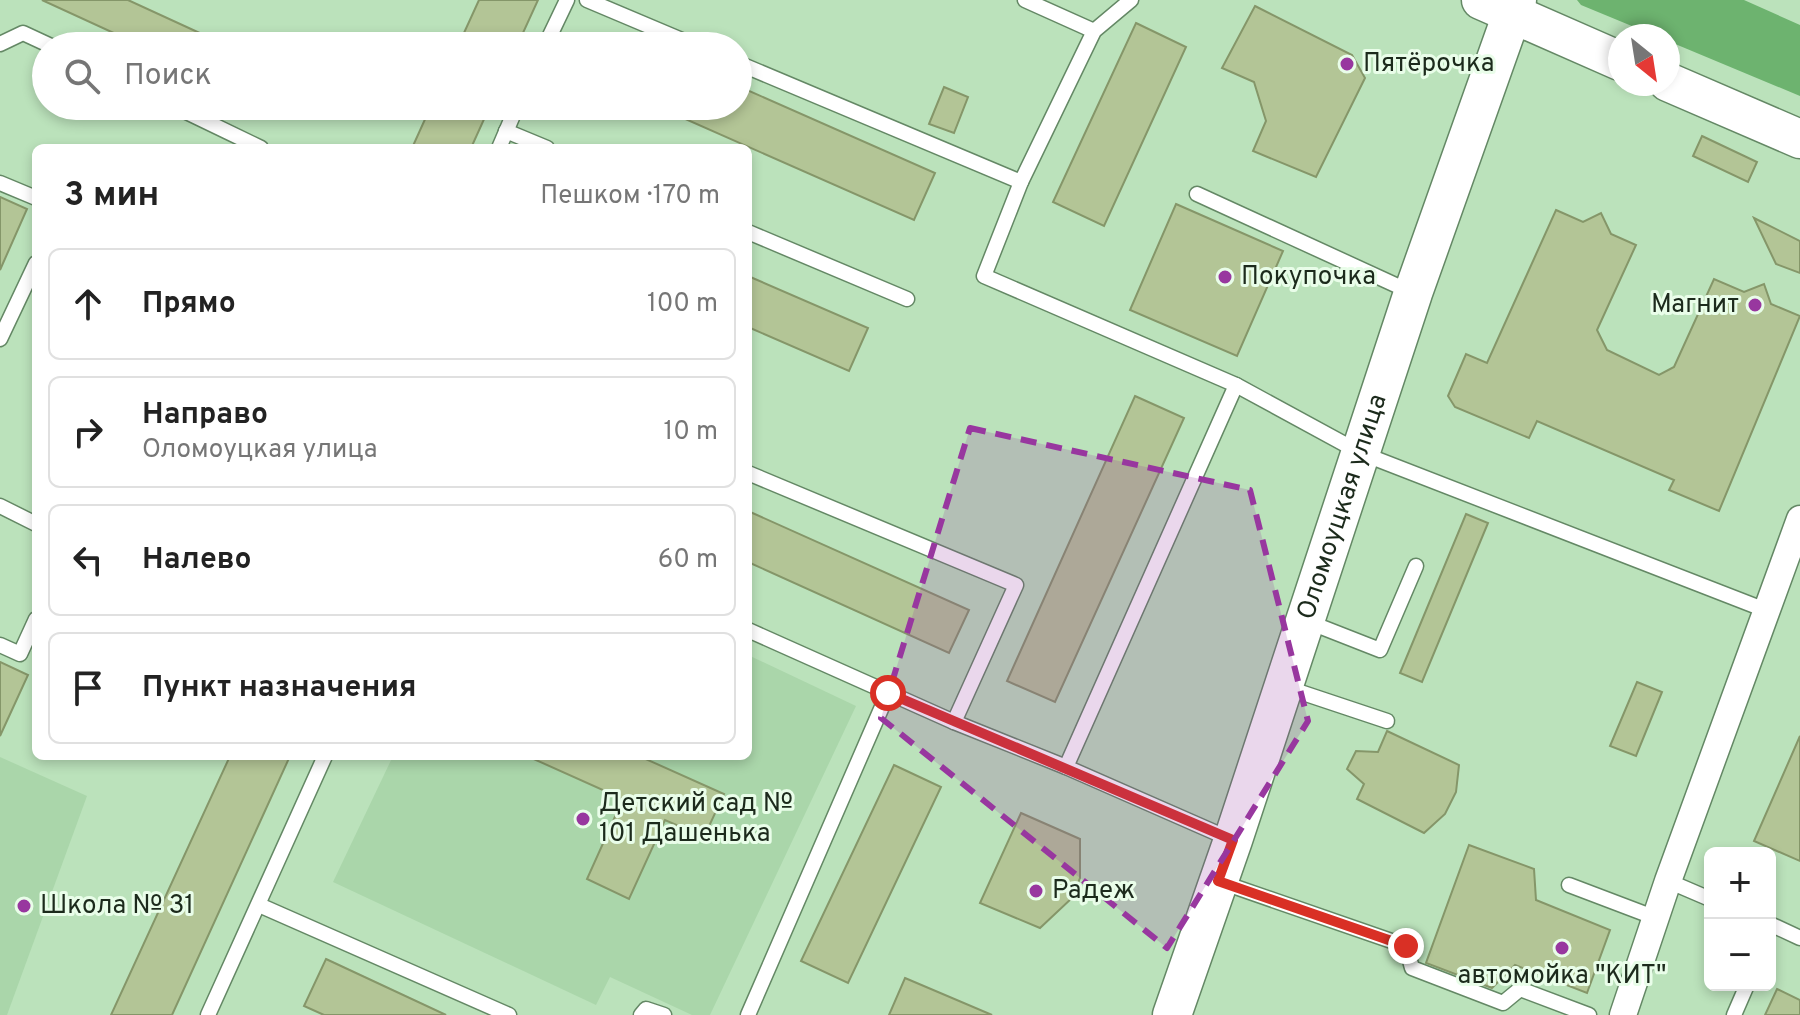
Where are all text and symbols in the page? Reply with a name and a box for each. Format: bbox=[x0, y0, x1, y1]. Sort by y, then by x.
north arrow bbox=[1608, 24, 1680, 96]
search box bbox=[32, 32, 752, 120]
place label: Пятёрочка bbox=[1363, 48, 1495, 81]
icon: search bbox=[60, 54, 104, 98]
marker: Пятёрочка bbox=[1338, 55, 1356, 73]
text: Поиск bbox=[124, 58, 212, 95]
text: 3 мин bbox=[64, 175, 159, 218]
text: Пешком · 170 m bbox=[540, 180, 720, 213]
place label: Покупочка bbox=[1241, 261, 1376, 294]
marker: Покупочка bbox=[1216, 268, 1234, 286]
icon: ahead bbox=[66, 282, 110, 326]
text: Прямо bbox=[142, 286, 236, 323]
text: 100 m bbox=[647, 288, 718, 321]
place label: Магнит bbox=[1651, 289, 1739, 322]
marker: Магнит bbox=[1746, 296, 1764, 314]
street label: Оломоуцкая улица bbox=[1290, 390, 1395, 624]
text: Направо bbox=[142, 397, 268, 434]
icon: right bbox=[66, 410, 110, 454]
text: 10 m bbox=[663, 416, 718, 449]
text: Оломоуцкая улица bbox=[142, 434, 378, 467]
icon: left bbox=[66, 538, 110, 582]
text: Налево bbox=[142, 542, 251, 579]
text: 60 m bbox=[658, 544, 718, 577]
icon: arrive bbox=[66, 666, 110, 710]
text: Пункт назначения bbox=[142, 670, 416, 707]
route start bbox=[870, 675, 906, 711]
place label: Детский сад № 101 Дашенька bbox=[599, 788, 793, 851]
marker: Детский сад № 101 Дашенька bbox=[574, 810, 592, 828]
map controls bbox=[1704, 847, 1776, 991]
button: + bbox=[1704, 847, 1776, 919]
place label: Радеж bbox=[1052, 875, 1135, 908]
marker: Радеж bbox=[1027, 882, 1045, 900]
place label: Школа № 31 bbox=[40, 890, 194, 923]
marker: Школа № 31 bbox=[15, 897, 33, 915]
button: − bbox=[1704, 919, 1776, 991]
route end bbox=[1388, 928, 1424, 964]
marker: автомойка "КИТ" bbox=[1553, 939, 1571, 957]
place label: автомойка "КИТ" bbox=[1458, 960, 1666, 993]

